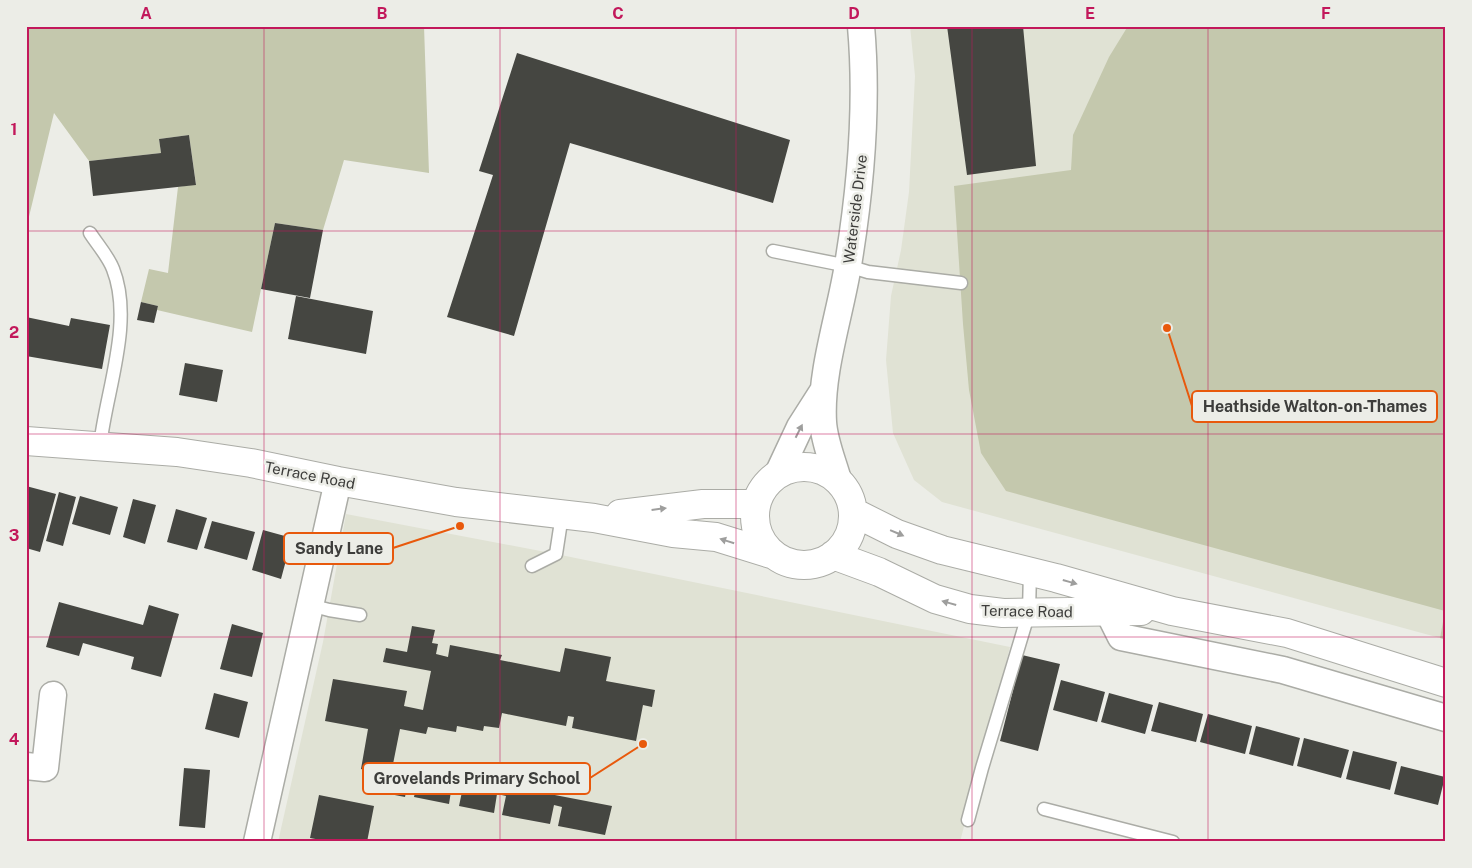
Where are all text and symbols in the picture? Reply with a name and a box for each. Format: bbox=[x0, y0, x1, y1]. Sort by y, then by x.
text: A bbox=[140, 4, 152, 23]
text: B bbox=[377, 4, 388, 23]
text: C bbox=[612, 4, 624, 23]
text: D bbox=[848, 4, 860, 23]
text: E bbox=[1085, 4, 1095, 23]
text: F bbox=[1321, 4, 1331, 23]
text: 1 bbox=[11, 120, 17, 139]
street label: Waterside Drive bbox=[840, 153, 870, 265]
text: 2 bbox=[9, 323, 19, 342]
callout: Heathside Walton-on-Thames bbox=[1192, 391, 1437, 422]
text: Heathside Walton-on-Thames bbox=[1203, 397, 1427, 416]
one-way arrow bbox=[795, 424, 803, 438]
street label: Terrace Road bbox=[263, 458, 357, 492]
one-way arrow bbox=[652, 505, 668, 513]
text: 3 bbox=[9, 526, 19, 545]
one-way arrow bbox=[889, 530, 904, 538]
callout: Sandy Lane bbox=[284, 533, 393, 564]
one-way arrow bbox=[719, 536, 734, 544]
text: Sandy Lane bbox=[295, 539, 383, 558]
one-way arrow bbox=[1062, 578, 1077, 586]
one-way arrow bbox=[942, 599, 957, 607]
street label: Terrace Road bbox=[981, 602, 1073, 620]
text: 4 bbox=[9, 730, 20, 749]
callout: Grovelands Primary School bbox=[363, 763, 590, 794]
text: Grovelands Primary School bbox=[373, 769, 581, 788]

